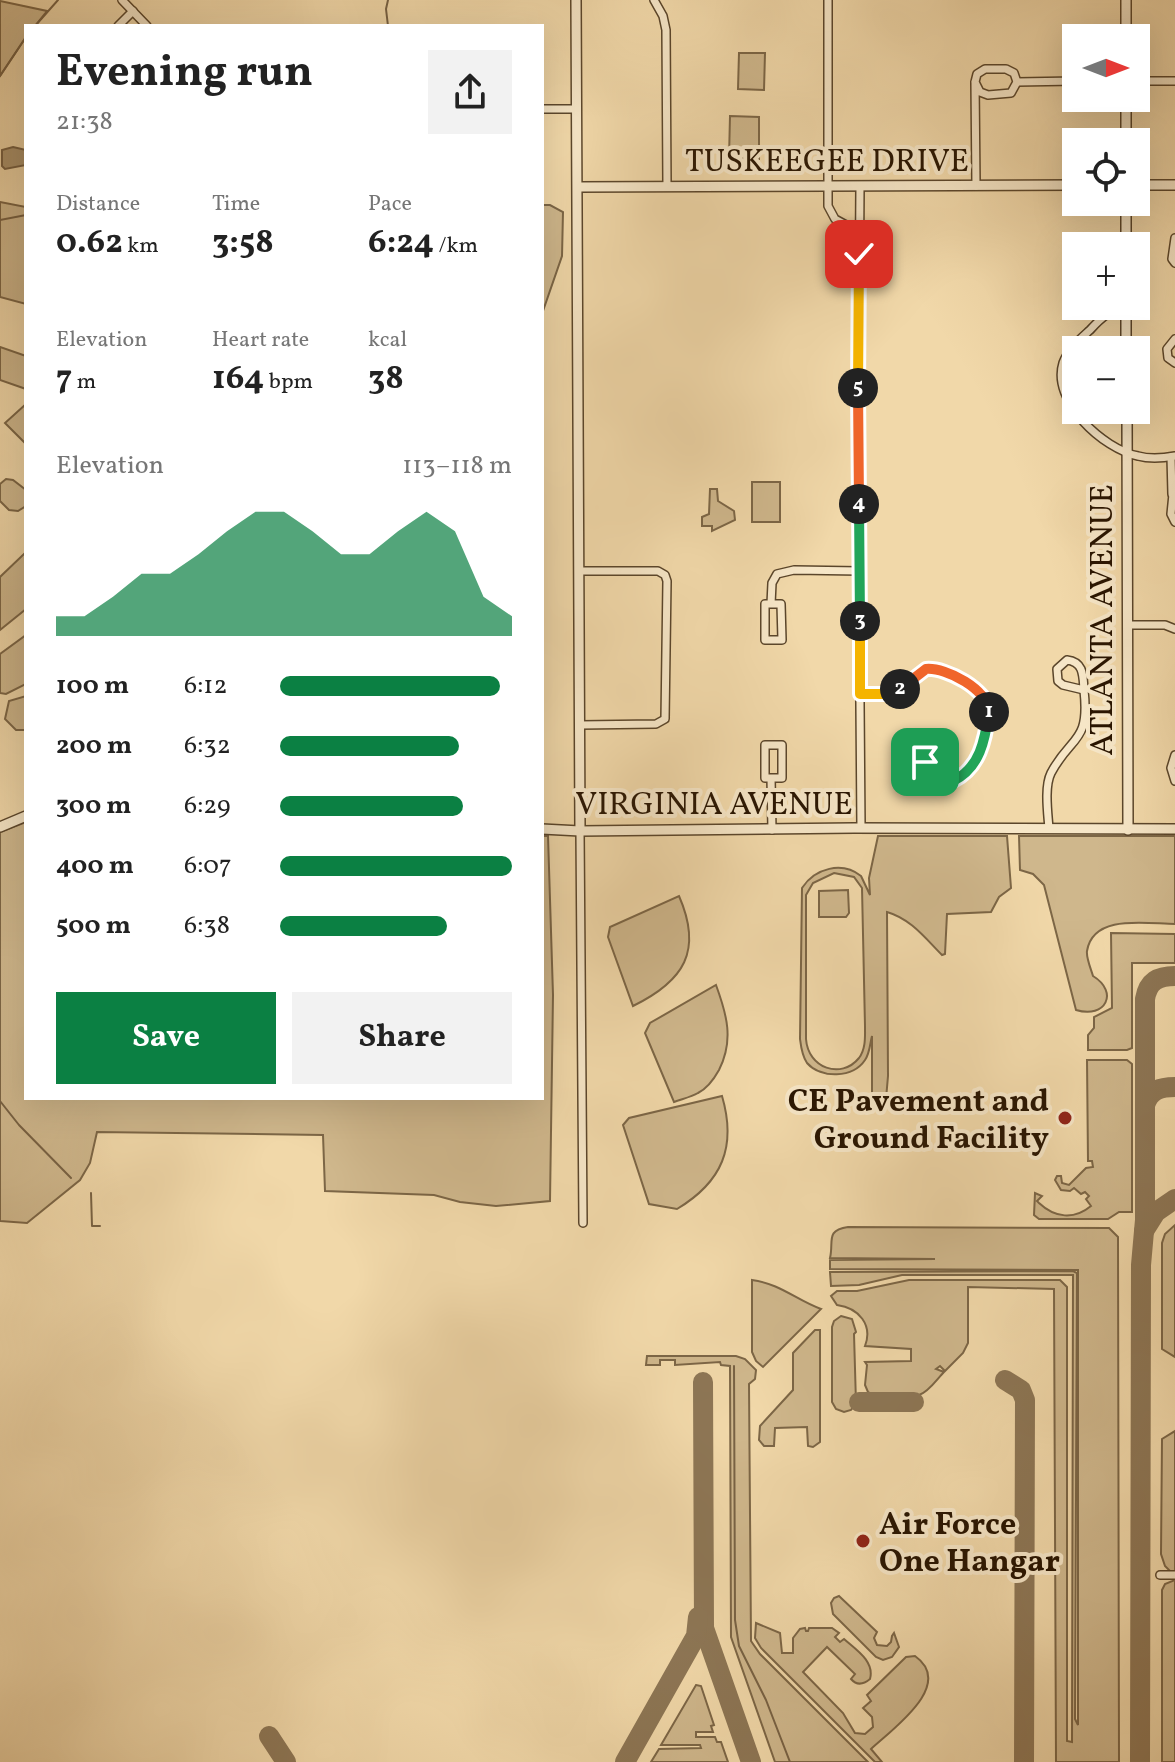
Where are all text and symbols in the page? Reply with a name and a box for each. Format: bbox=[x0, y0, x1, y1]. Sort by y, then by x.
north arrow bbox=[1062, 24, 1150, 112]
map controls bbox=[1062, 24, 1150, 424]
text: Evening run bbox=[56, 43, 313, 104]
button: share bbox=[428, 50, 512, 134]
text: 21:38 bbox=[56, 104, 113, 140]
button: locate bbox=[1062, 128, 1150, 216]
street label: TUSKEEGEE DRIVE bbox=[685, 141, 969, 185]
text: Distance bbox=[56, 189, 140, 220]
text: Time bbox=[212, 189, 260, 220]
text: Pace bbox=[368, 189, 412, 220]
text: 0.62 bbox=[56, 220, 123, 267]
text: 3:58 bbox=[212, 220, 274, 267]
text: 6:24 bbox=[368, 220, 434, 267]
pin bbox=[825, 220, 893, 288]
text: km bbox=[123, 231, 159, 262]
text: /km bbox=[434, 231, 478, 262]
icon: check bbox=[837, 232, 881, 276]
button: + bbox=[1062, 232, 1150, 320]
text: Elevation bbox=[56, 325, 147, 356]
text: Heart rate bbox=[212, 325, 309, 356]
text: kcal bbox=[368, 325, 407, 356]
button: − bbox=[1062, 336, 1150, 424]
text: 7 bbox=[56, 356, 72, 403]
text: 164 bbox=[212, 356, 264, 403]
text: 38 bbox=[368, 356, 404, 403]
text: m bbox=[72, 367, 96, 398]
text: bpm bbox=[264, 367, 313, 398]
pin: 5 bbox=[838, 368, 878, 408]
text: 5 bbox=[853, 372, 863, 403]
text: Elevation bbox=[56, 448, 164, 484]
text: 113–118 m bbox=[402, 448, 512, 484]
pin: 4 bbox=[839, 484, 879, 524]
street label: ATLANTA AVENUE bbox=[1082, 484, 1126, 756]
text: 4 bbox=[852, 488, 866, 519]
pin: 3 bbox=[840, 601, 880, 641]
text: 3 bbox=[854, 605, 866, 636]
text: 100 m bbox=[56, 668, 129, 704]
text: 6:12 bbox=[184, 668, 227, 704]
pin: 2 bbox=[880, 669, 920, 709]
text: 2 bbox=[894, 673, 906, 704]
pin: 1 bbox=[969, 692, 1009, 732]
text: 1 bbox=[985, 696, 993, 727]
text: 200 m bbox=[56, 728, 132, 764]
text: 6:32 bbox=[184, 728, 231, 764]
pin bbox=[891, 728, 959, 796]
icon: arrive bbox=[903, 740, 947, 784]
street label: VIRGINIA AVENUE bbox=[575, 784, 853, 828]
text: 300 m bbox=[56, 788, 132, 824]
text: 6:29 bbox=[184, 788, 231, 824]
text: 400 m bbox=[56, 848, 134, 884]
text: 6:07 bbox=[184, 848, 232, 884]
text: 500 m bbox=[56, 908, 131, 944]
text: 6:38 bbox=[184, 908, 230, 944]
button: Save bbox=[56, 992, 276, 1084]
button: Share bbox=[292, 992, 512, 1084]
place label: CE Pavement and Ground Facility bbox=[788, 1081, 1049, 1162]
marker: CE Pavement and Ground Facility bbox=[1056, 1109, 1074, 1127]
place label: Air Force One Hangar bbox=[879, 1504, 1060, 1585]
marker: Air Force One Hangar bbox=[854, 1532, 872, 1550]

